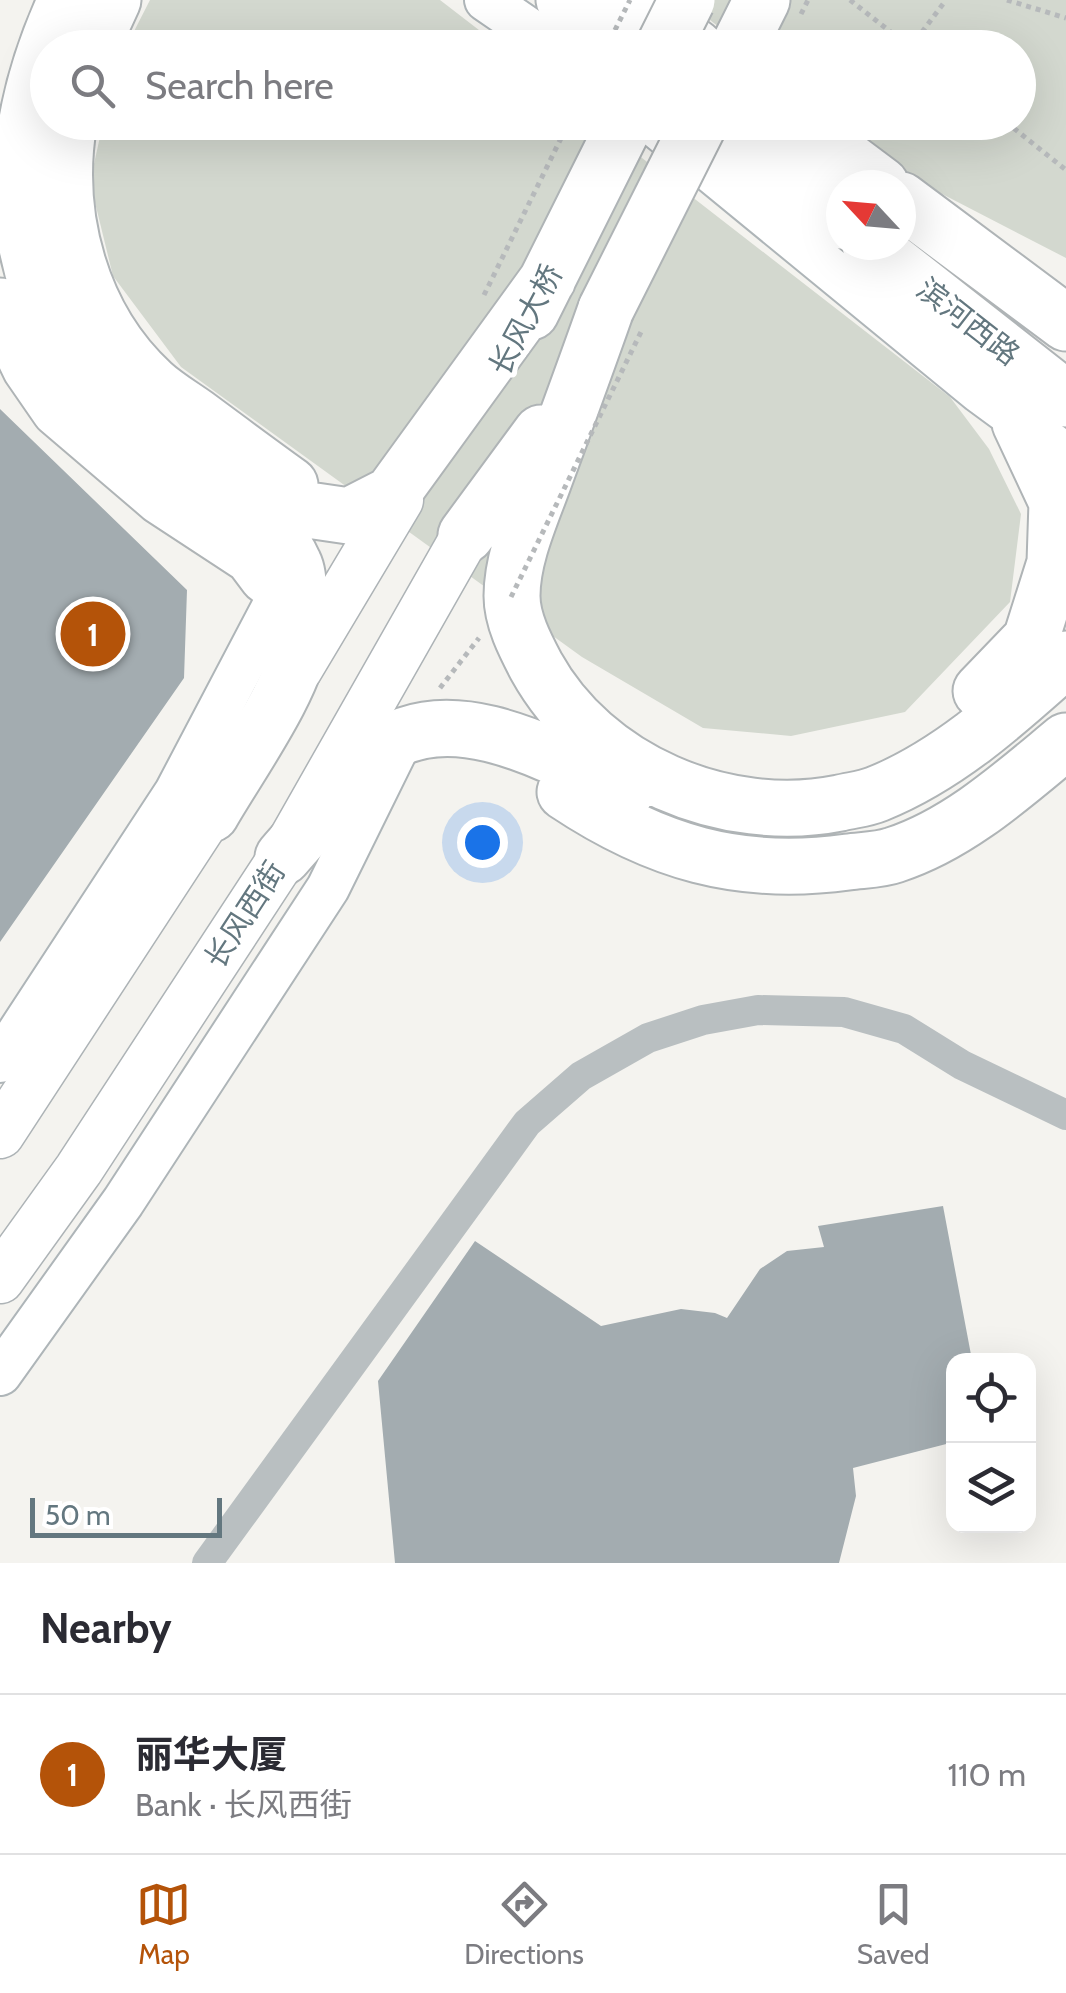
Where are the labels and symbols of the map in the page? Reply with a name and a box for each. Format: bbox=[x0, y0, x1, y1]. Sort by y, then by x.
north arrow bbox=[826, 170, 916, 260]
street label: 长风大桥 bbox=[481, 258, 570, 381]
street label: 滨河西路 bbox=[910, 270, 1027, 373]
pin: 1 bbox=[61, 596, 126, 672]
your location bbox=[457, 817, 508, 868]
street label: 长风西街 bbox=[196, 854, 293, 975]
scale bar bbox=[30, 1493, 222, 1538]

